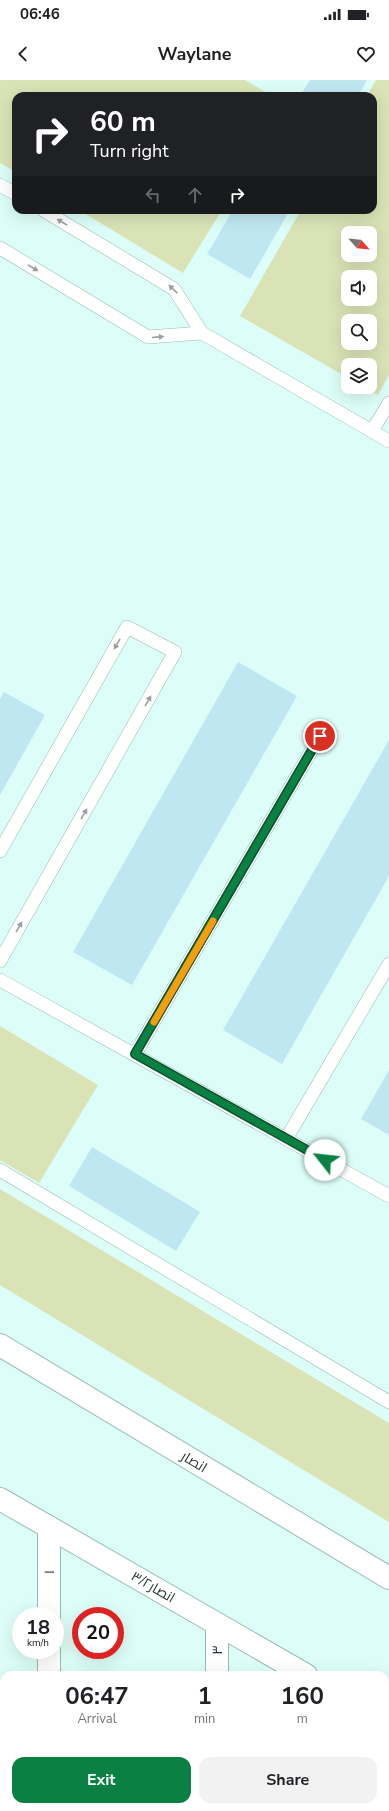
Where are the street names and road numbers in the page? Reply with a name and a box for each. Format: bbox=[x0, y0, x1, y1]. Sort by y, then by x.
street label: انصار bbox=[177, 1446, 211, 1477]
street label: انصار۳/۲ bbox=[127, 1567, 179, 1607]
street label: ۱ bbox=[40, 1570, 59, 1574]
street label: ۳ bbox=[208, 1645, 227, 1655]

